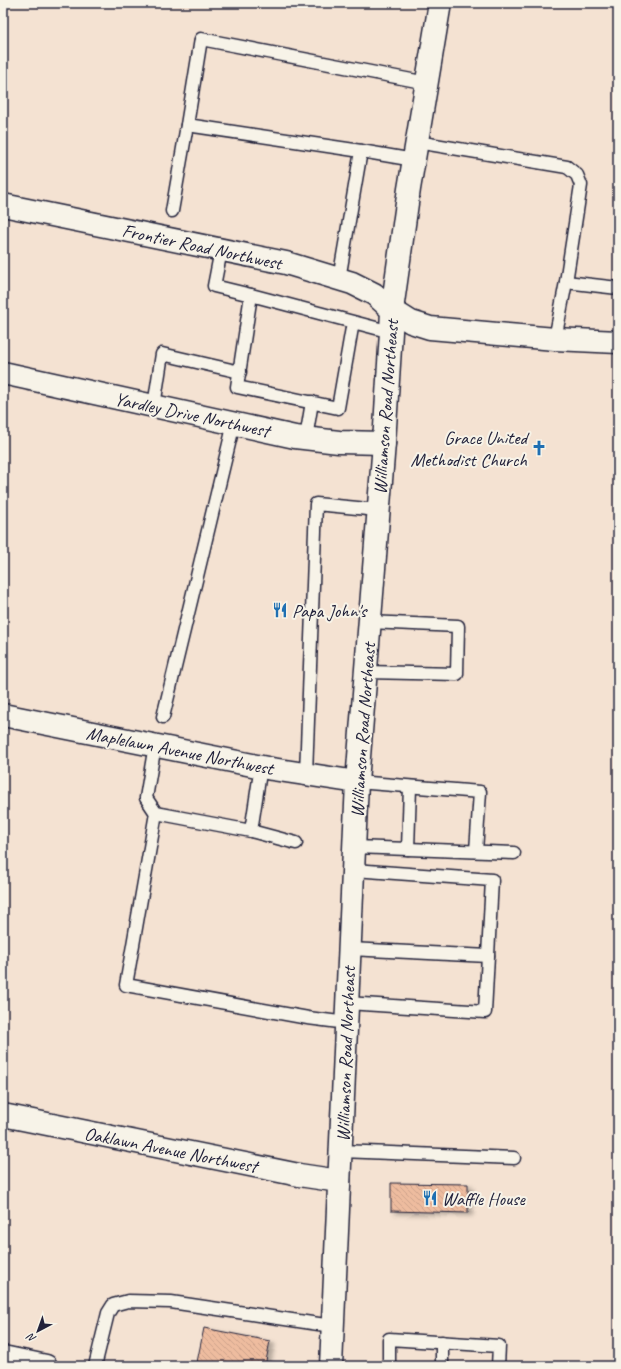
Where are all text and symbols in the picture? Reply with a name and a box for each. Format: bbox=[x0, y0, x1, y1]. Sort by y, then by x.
street label: Frontier Road Northwest bbox=[120, 218, 285, 276]
street label: Williamson Road Northeast bbox=[368, 317, 404, 495]
street label: Yardley Drive Northwest bbox=[112, 387, 274, 444]
place label: Grace United Methodist Church bbox=[410, 426, 531, 472]
church icon: Grace United Methodist Church bbox=[530, 439, 548, 457]
place label: Papa John's bbox=[292, 599, 369, 623]
restaurant icon: Papa John's bbox=[271, 601, 289, 619]
street label: Williamson Road Northeast bbox=[345, 640, 381, 818]
street label: Maplelawn Avenue Northwest bbox=[84, 721, 277, 781]
street label: Williamson Road Northeast bbox=[331, 964, 361, 1142]
street label: Oaklawn Avenue Northwest bbox=[82, 1121, 262, 1179]
place label: Waffle House bbox=[442, 1187, 526, 1211]
restaurant icon: Waffle House bbox=[421, 1189, 439, 1207]
north arrow bbox=[18, 1311, 58, 1351]
text: N bbox=[23, 1330, 39, 1346]

